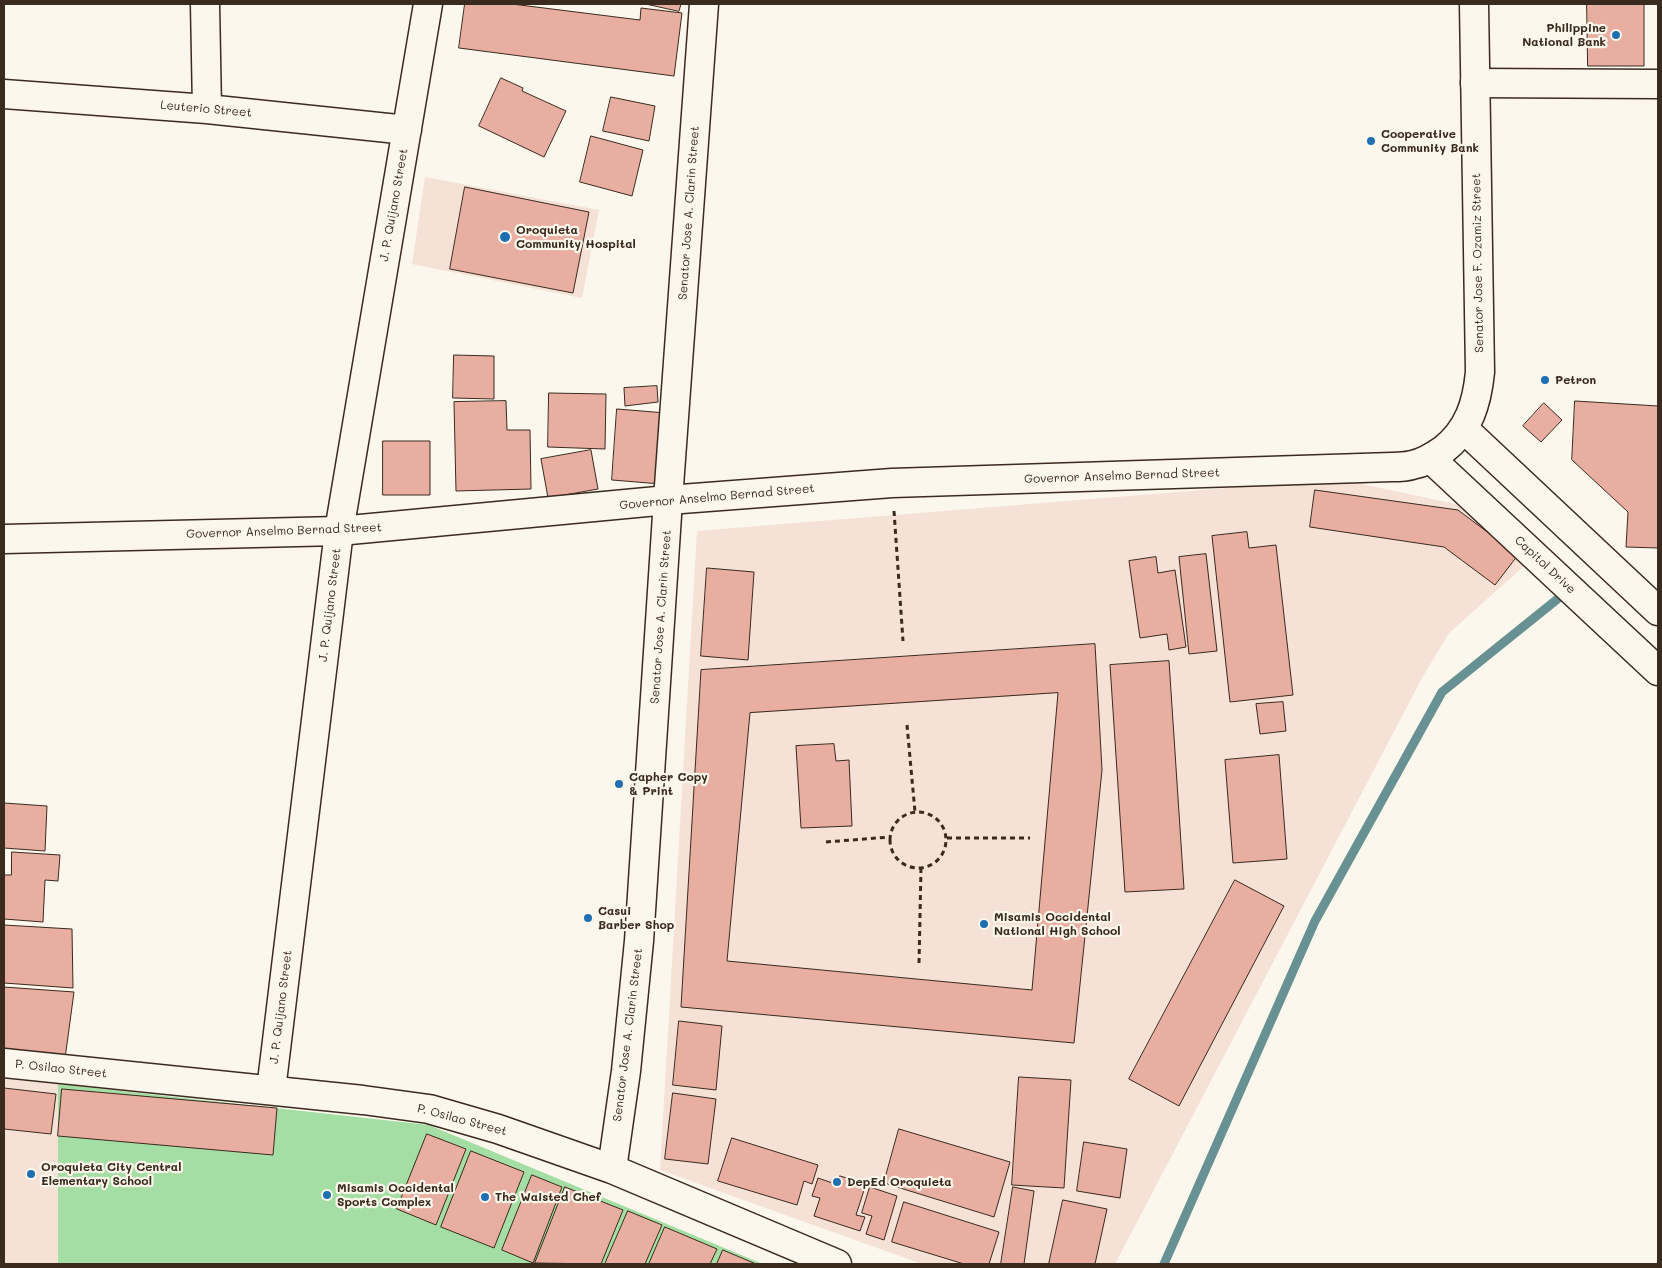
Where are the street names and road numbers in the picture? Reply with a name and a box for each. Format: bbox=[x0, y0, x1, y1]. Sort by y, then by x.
street label: Leuterio Street bbox=[160, 98, 252, 120]
street label: Senator Jose A. Clarin Street bbox=[676, 125, 702, 301]
street label: J. P. Quijano Street bbox=[377, 147, 411, 263]
street label: Senator Jose F. Ozamiz Street bbox=[1469, 173, 1487, 353]
street label: Governor Anselmo Bernad Street bbox=[1024, 465, 1220, 487]
street label: Governor Anselmo Bernad Street bbox=[619, 481, 815, 513]
street label: Governor Anselmo Bernad Street bbox=[186, 520, 382, 542]
street label: Senator Jose A. Clarin Street bbox=[648, 529, 674, 705]
street label: Capitol Drive bbox=[1512, 533, 1578, 597]
street label: J. P. Quijano Street bbox=[316, 547, 344, 663]
street label: Senator Jose A. Clarin Street bbox=[610, 948, 646, 1122]
street label: J. P. Quijano Street bbox=[267, 949, 295, 1065]
street label: P. Osilao Street bbox=[14, 1057, 108, 1081]
street label: P. Osilao Street bbox=[416, 1101, 508, 1139]

